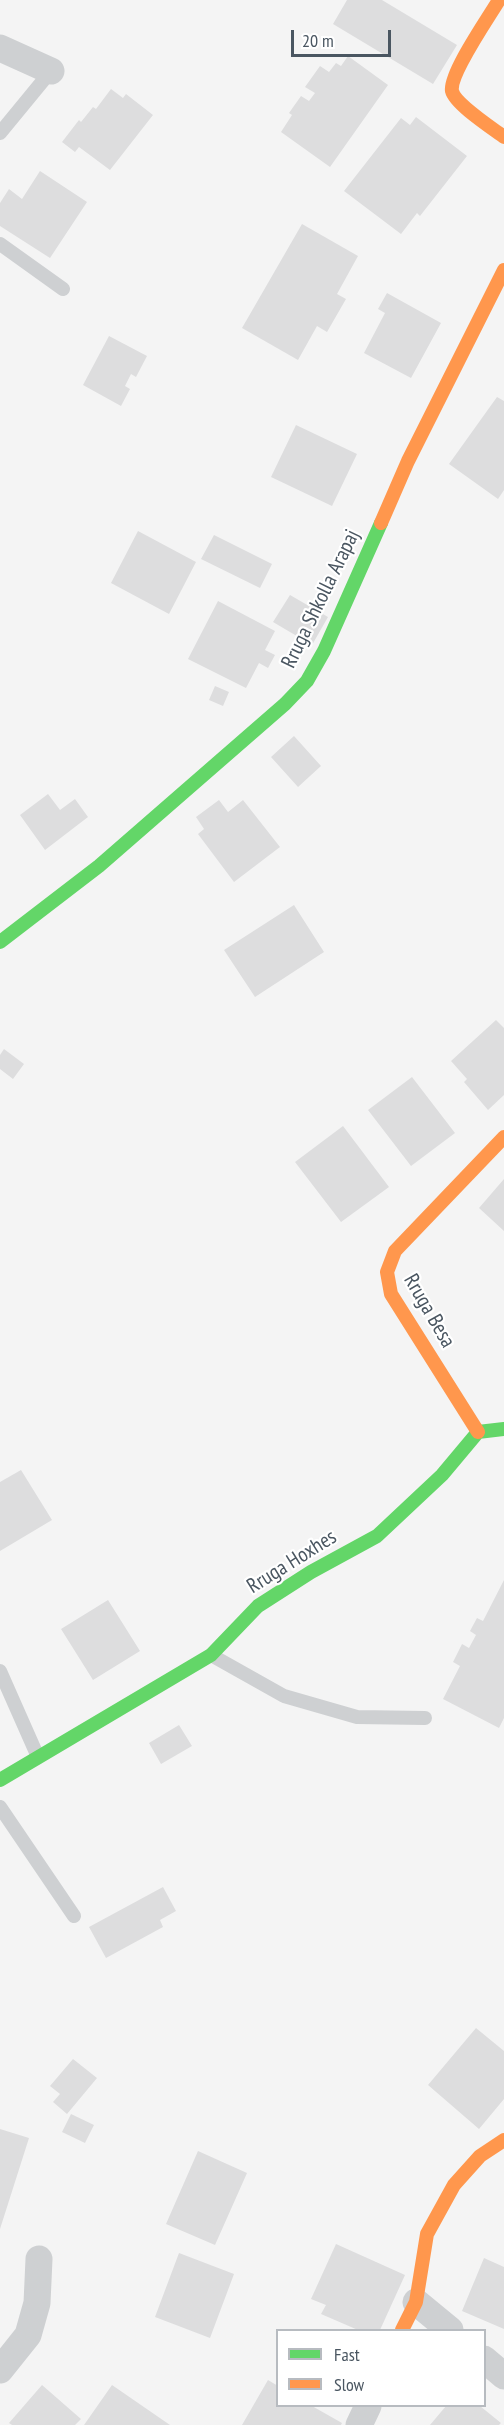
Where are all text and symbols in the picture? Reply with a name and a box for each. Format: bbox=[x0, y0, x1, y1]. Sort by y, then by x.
scale bar bbox=[294, 18, 394, 56]
text: 20 m bbox=[302, 29, 334, 52]
street label: Rruga Shkolla Arapaj bbox=[277, 526, 365, 672]
street label: Rruga Besa bbox=[398, 1270, 460, 1352]
street label: Rruga Hoxhes bbox=[243, 1525, 341, 1599]
legend bbox=[276, 2329, 486, 2407]
text: Fast bbox=[334, 2343, 360, 2366]
text: Slow bbox=[334, 2373, 364, 2396]

